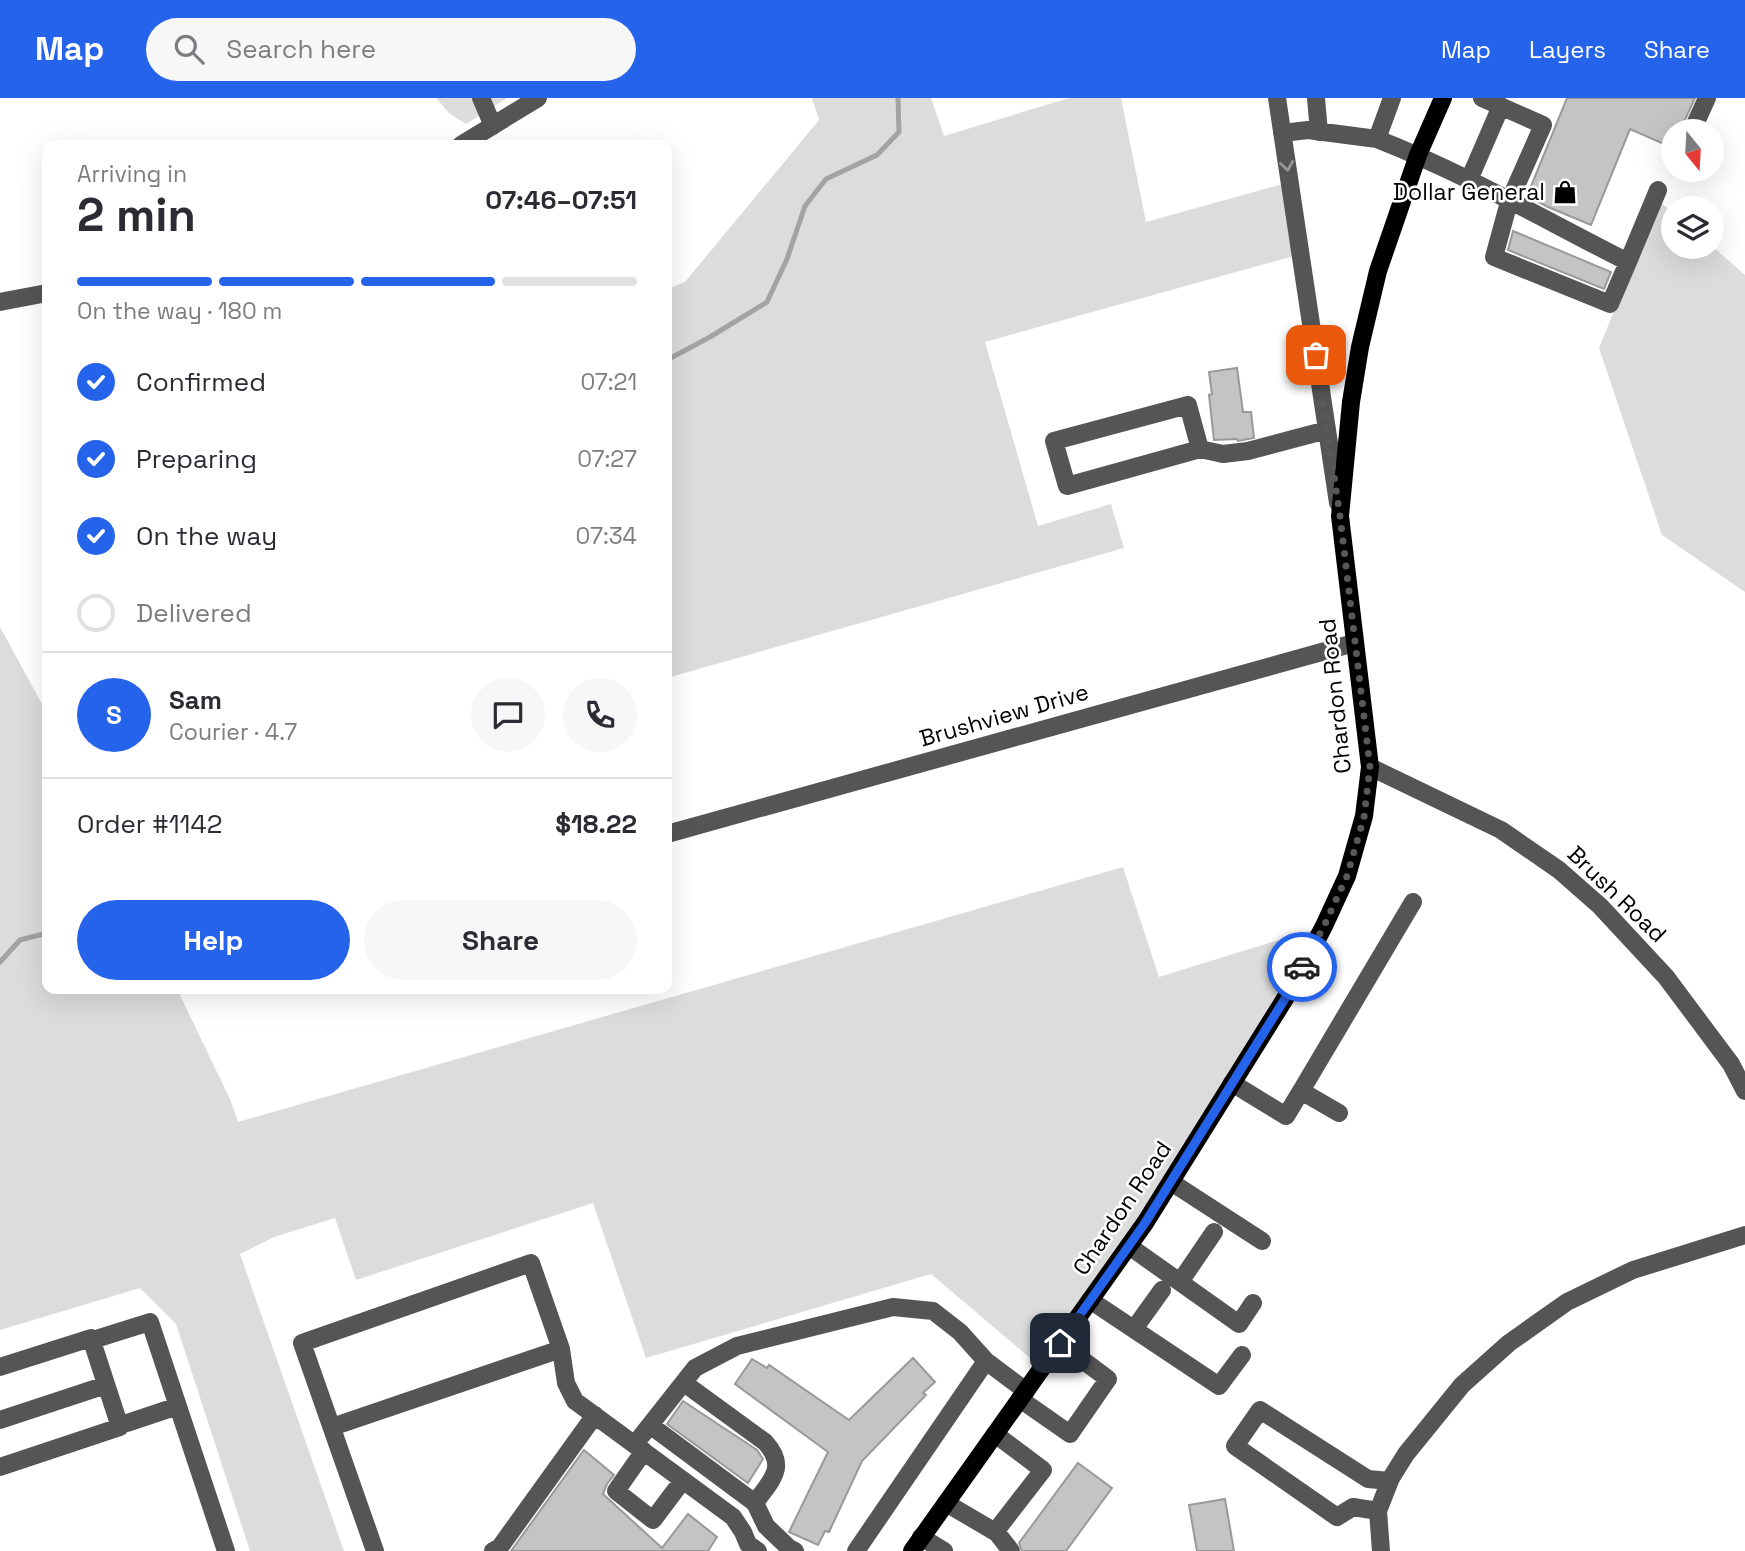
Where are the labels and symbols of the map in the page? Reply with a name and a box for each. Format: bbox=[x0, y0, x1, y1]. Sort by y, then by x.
north arrow bbox=[1661, 119, 1724, 182]
one-way arrow bbox=[1279, 160, 1294, 171]
place label: Dollar General bbox=[1393, 177, 1545, 207]
shop icon: Dollar General bbox=[1551, 178, 1579, 206]
pin bbox=[1286, 325, 1346, 385]
street label: Chardon Road bbox=[1312, 617, 1358, 775]
street label: Brushview Drive bbox=[916, 677, 1092, 753]
street label: Brush Road bbox=[1561, 839, 1673, 949]
courier bbox=[1267, 932, 1337, 1002]
street label: Chardon Road bbox=[1066, 1135, 1178, 1281]
pin bbox=[1030, 1313, 1090, 1373]

